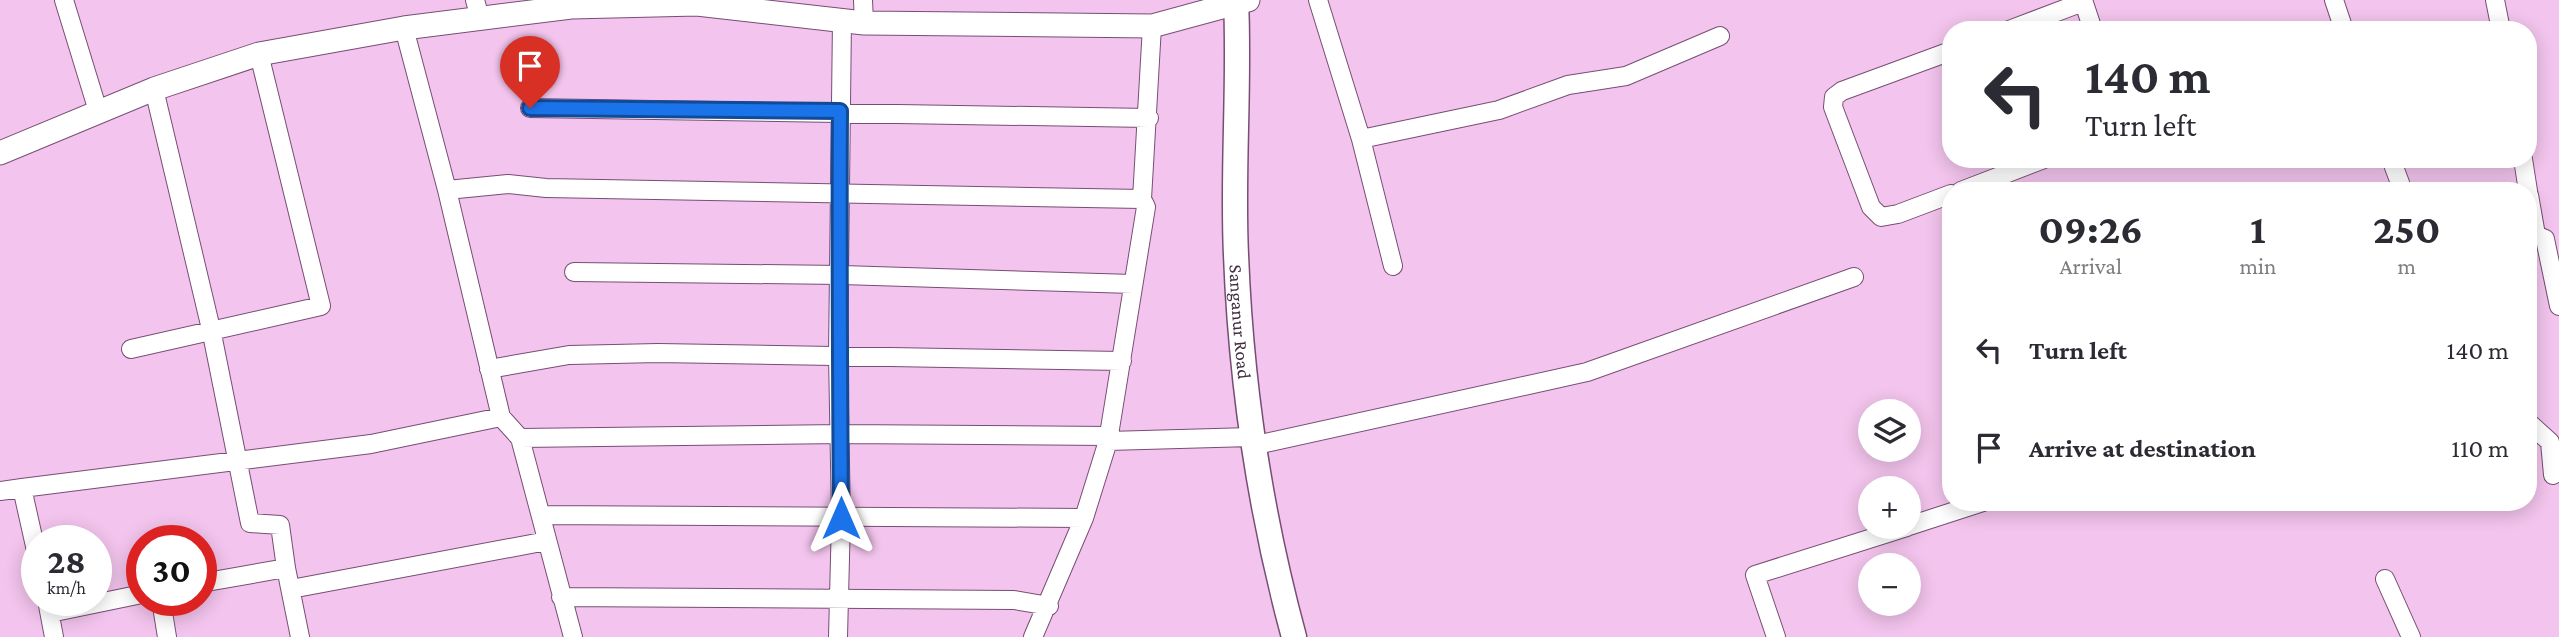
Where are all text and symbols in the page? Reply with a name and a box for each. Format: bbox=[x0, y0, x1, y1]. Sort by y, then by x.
pin bbox=[500, 36, 560, 108]
icon: arrive bbox=[511, 47, 549, 85]
icon: left bbox=[1970, 49, 2061, 140]
text: 140 m bbox=[2085, 49, 2210, 104]
text: Turn left bbox=[2085, 107, 2196, 143]
text: 09:26 bbox=[2039, 205, 2143, 252]
text: 1 bbox=[2250, 205, 2266, 252]
text: 250 bbox=[2373, 205, 2440, 252]
text: Arrival bbox=[2059, 253, 2122, 279]
text: min bbox=[2240, 253, 2276, 279]
text: m bbox=[2397, 253, 2416, 279]
street label: Sanganur Road bbox=[1225, 264, 1255, 380]
icon: left bbox=[1970, 331, 2008, 369]
text: Turn left bbox=[2029, 336, 2127, 365]
text: 140 m bbox=[2447, 336, 2509, 365]
map controls bbox=[1858, 399, 1921, 616]
button: layers bbox=[1858, 399, 1921, 462]
icon: arrive bbox=[1970, 429, 2008, 467]
text: Arrive at destination bbox=[2029, 434, 2256, 463]
text: 110 m bbox=[2451, 434, 2509, 463]
button: + bbox=[1858, 476, 1921, 539]
position arrow bbox=[804, 481, 878, 555]
speed limit sign: 30 bbox=[126, 525, 217, 616]
text: 28 bbox=[47, 542, 86, 581]
button: − bbox=[1858, 553, 1921, 616]
text: km/h bbox=[47, 578, 86, 598]

